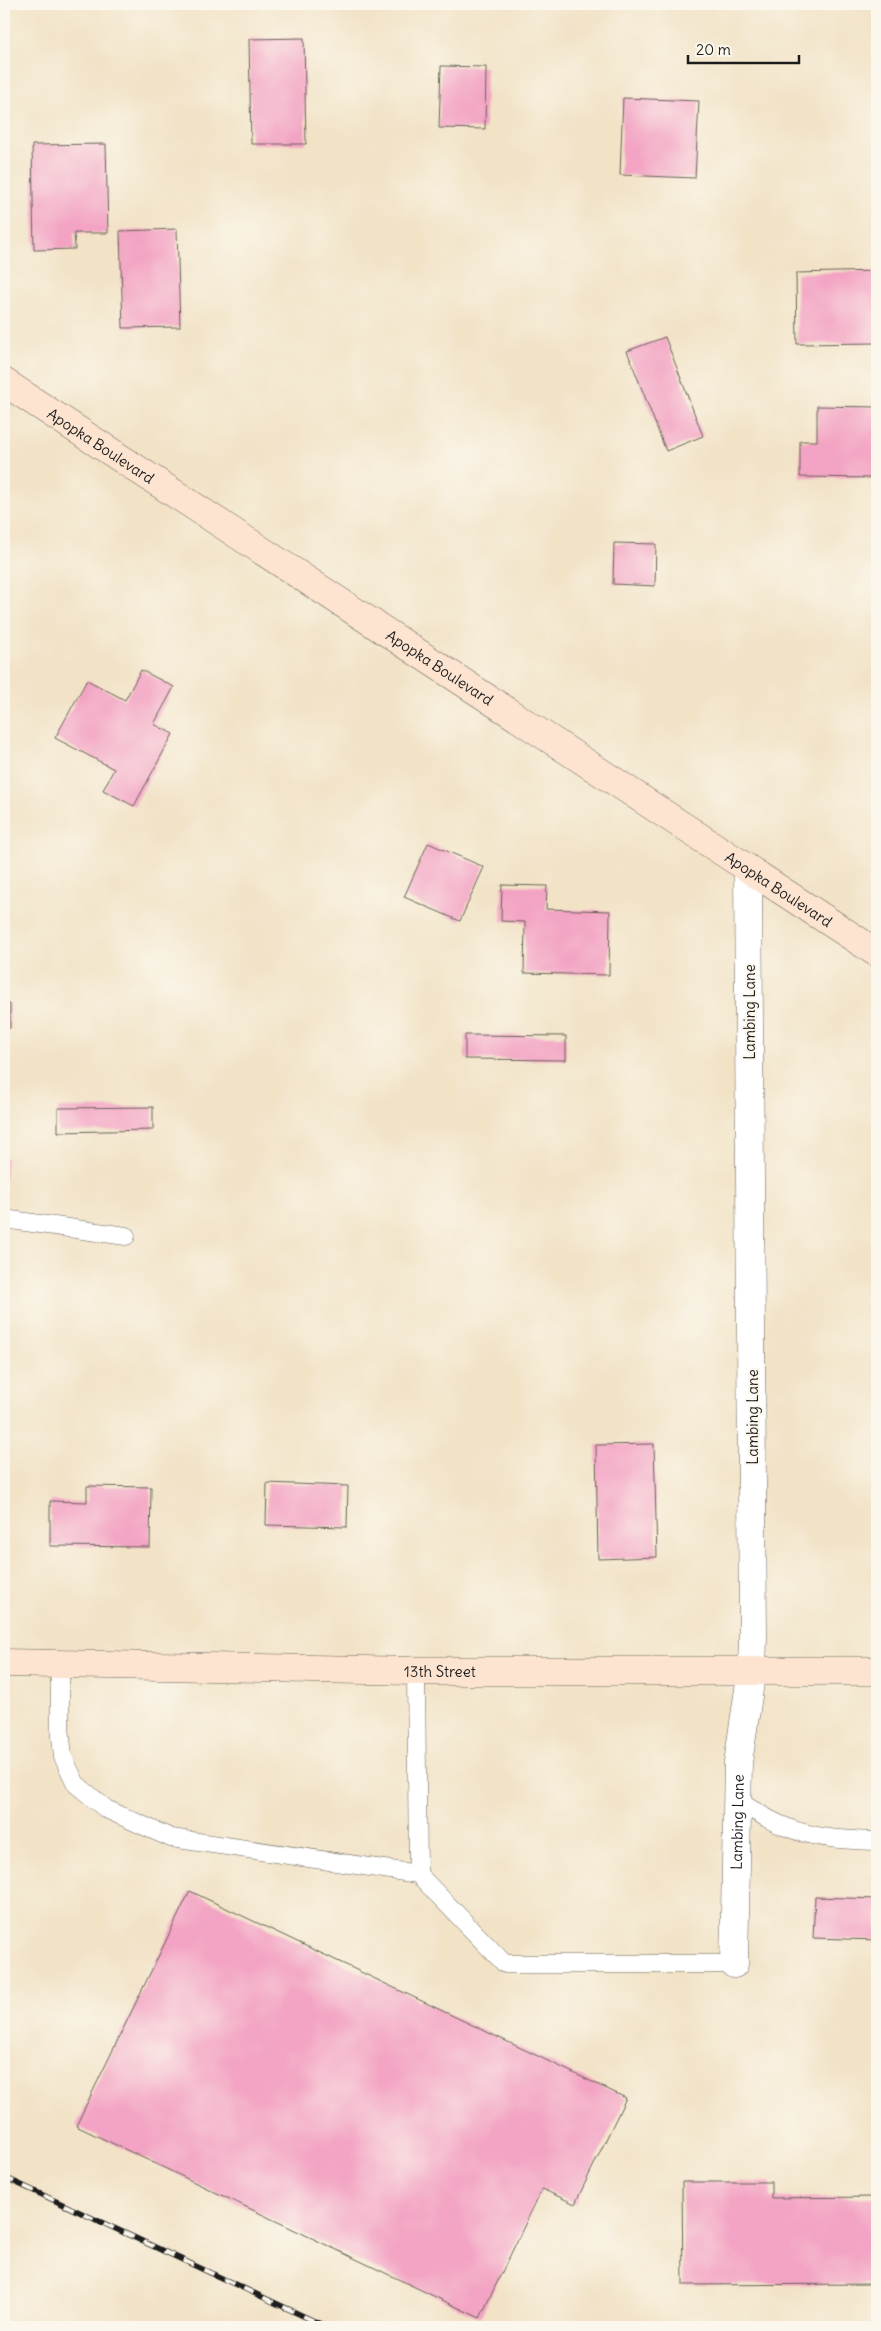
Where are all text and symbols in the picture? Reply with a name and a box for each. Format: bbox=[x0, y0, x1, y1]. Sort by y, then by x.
scale bar bbox=[688, 32, 800, 64]
text: 20 m bbox=[696, 40, 731, 59]
street label: Apopka Boulevard bbox=[44, 404, 158, 487]
street label: Apopka Boulevard bbox=[383, 625, 497, 709]
street label: Apopka Boulevard bbox=[722, 847, 836, 931]
street label: Lambing Lane bbox=[740, 964, 759, 1060]
street label: Lambing Lane bbox=[743, 1369, 762, 1465]
street label: 13th Street bbox=[404, 1661, 476, 1681]
street label: Lambing Lane bbox=[726, 1774, 747, 1870]

